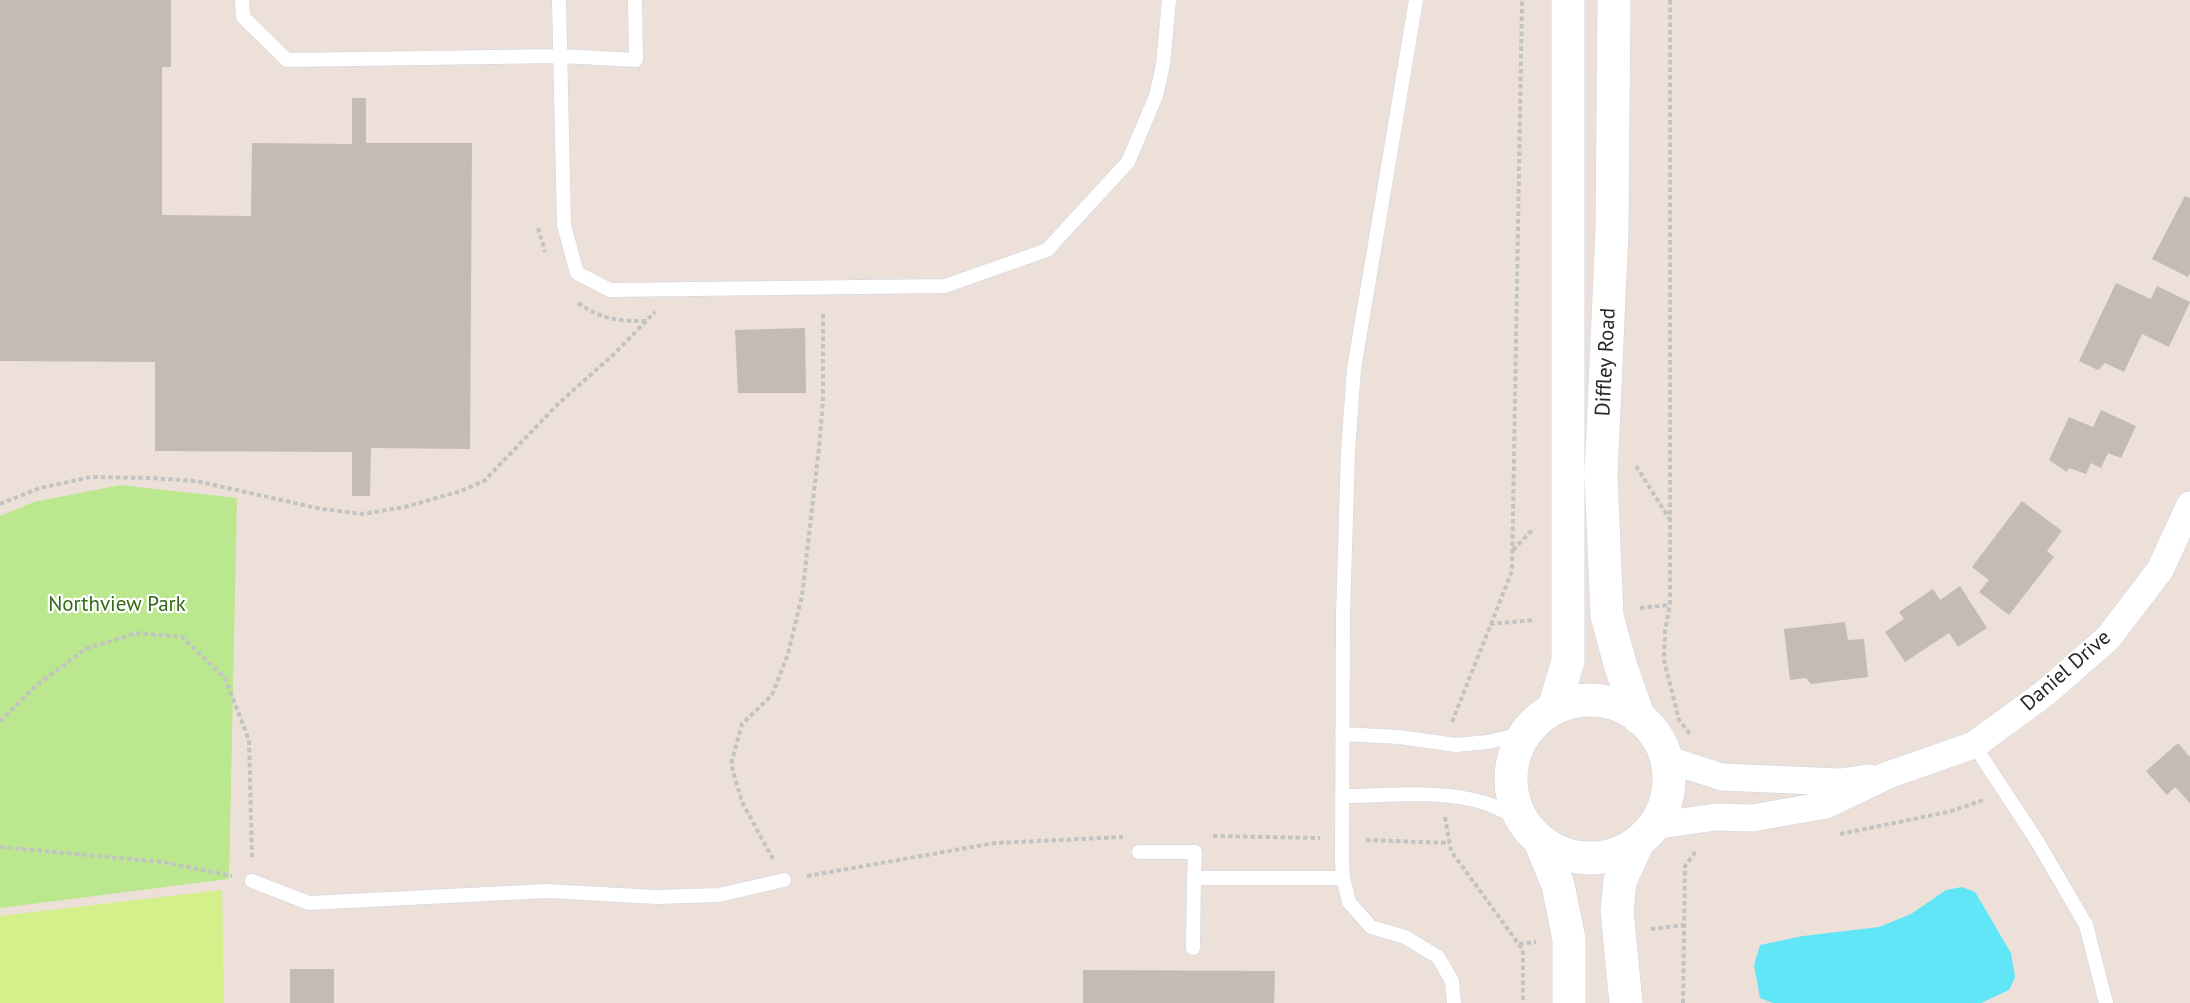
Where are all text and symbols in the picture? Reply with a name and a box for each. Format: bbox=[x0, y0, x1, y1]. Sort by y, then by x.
street label: Diffley Road bbox=[1591, 307, 1621, 417]
park label: Northview Park bbox=[48, 592, 186, 618]
street label: Daniel Drive bbox=[2016, 625, 2116, 717]

